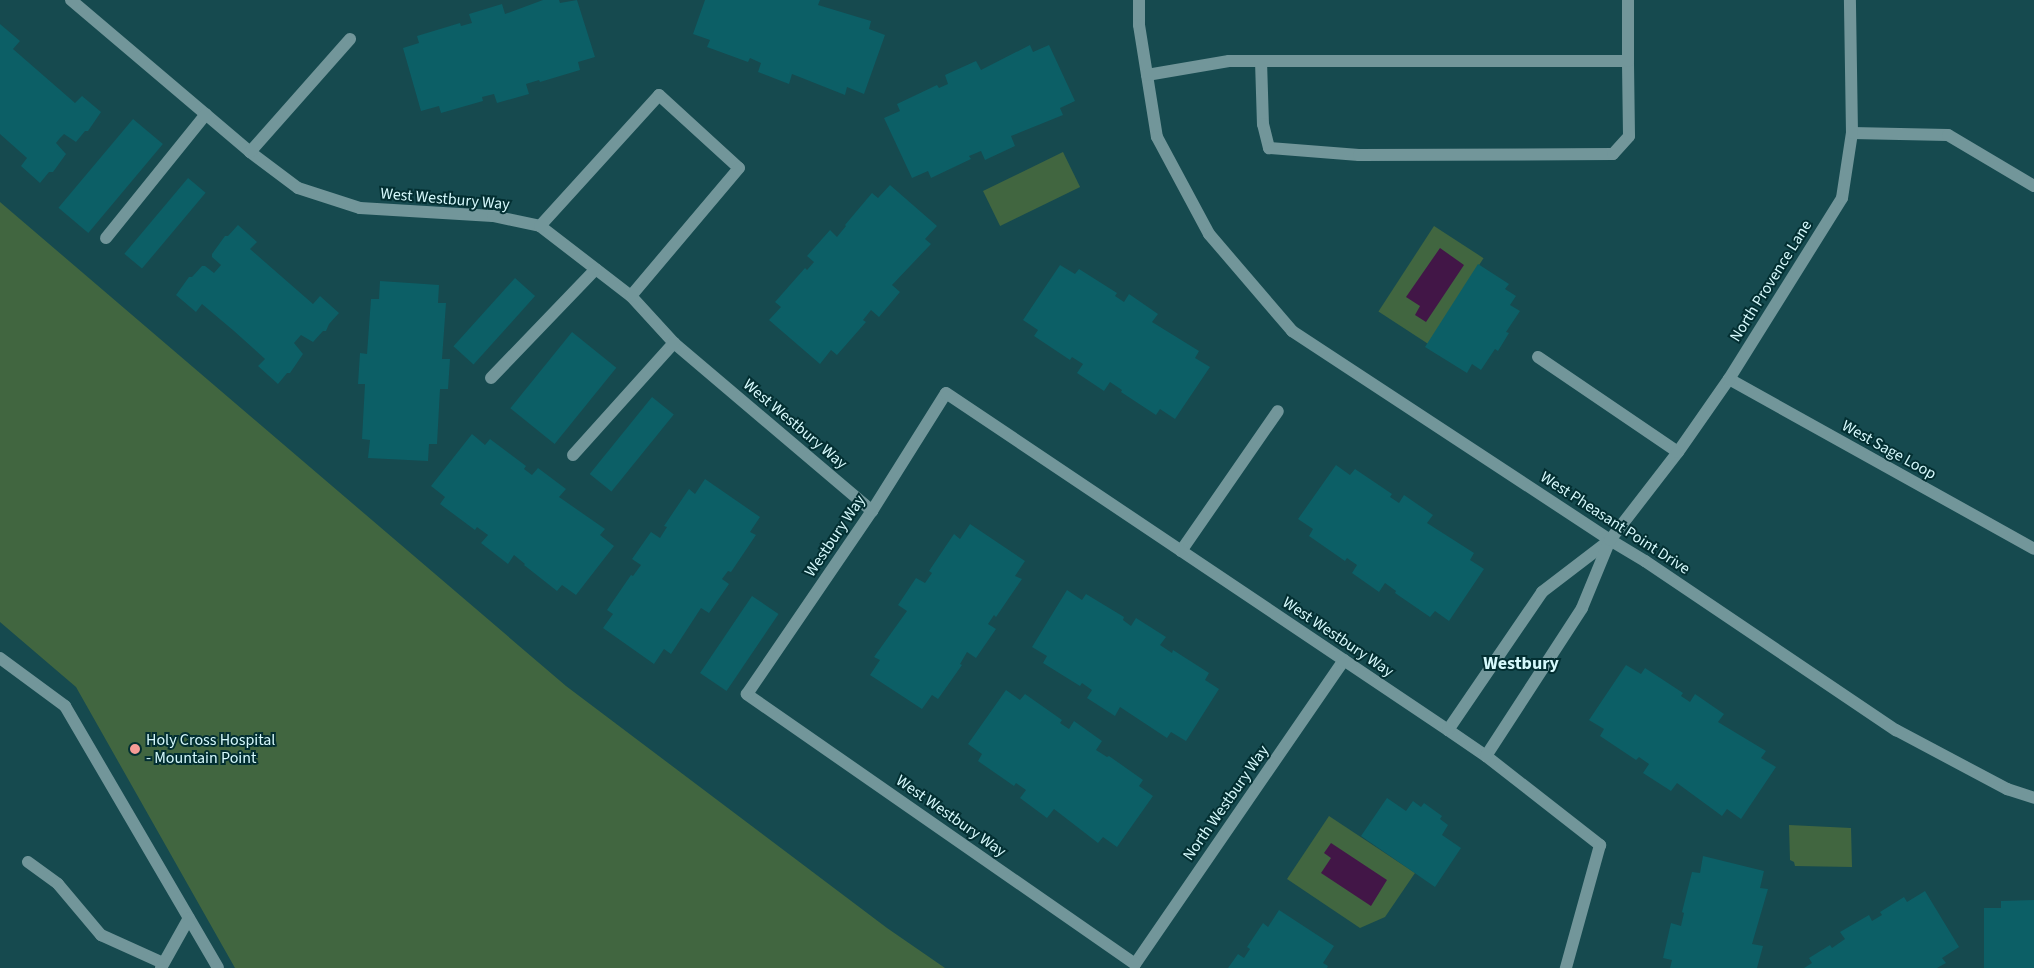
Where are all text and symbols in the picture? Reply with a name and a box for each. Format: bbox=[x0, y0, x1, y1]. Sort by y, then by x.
street label: West Westbury Way bbox=[379, 184, 511, 214]
street label: North Provence Lane bbox=[1726, 217, 1816, 345]
street label: West Westbury Way bbox=[739, 375, 851, 473]
street label: West Sage Loop bbox=[1838, 416, 1940, 484]
street label: West Pheasant Point Drive bbox=[1537, 467, 1693, 579]
street label: Westbury Way bbox=[801, 492, 869, 580]
street label: West Westbury Way bbox=[1279, 593, 1397, 681]
district label: Westbury bbox=[1483, 653, 1559, 675]
place label: Holy Cross Hospital - Mountain Point bbox=[146, 730, 275, 768]
marker: Holy Cross Hospital - Mountain Point bbox=[128, 742, 142, 756]
street label: North Westbury Way bbox=[1179, 742, 1273, 864]
street label: West Westbury Way bbox=[892, 771, 1010, 861]

